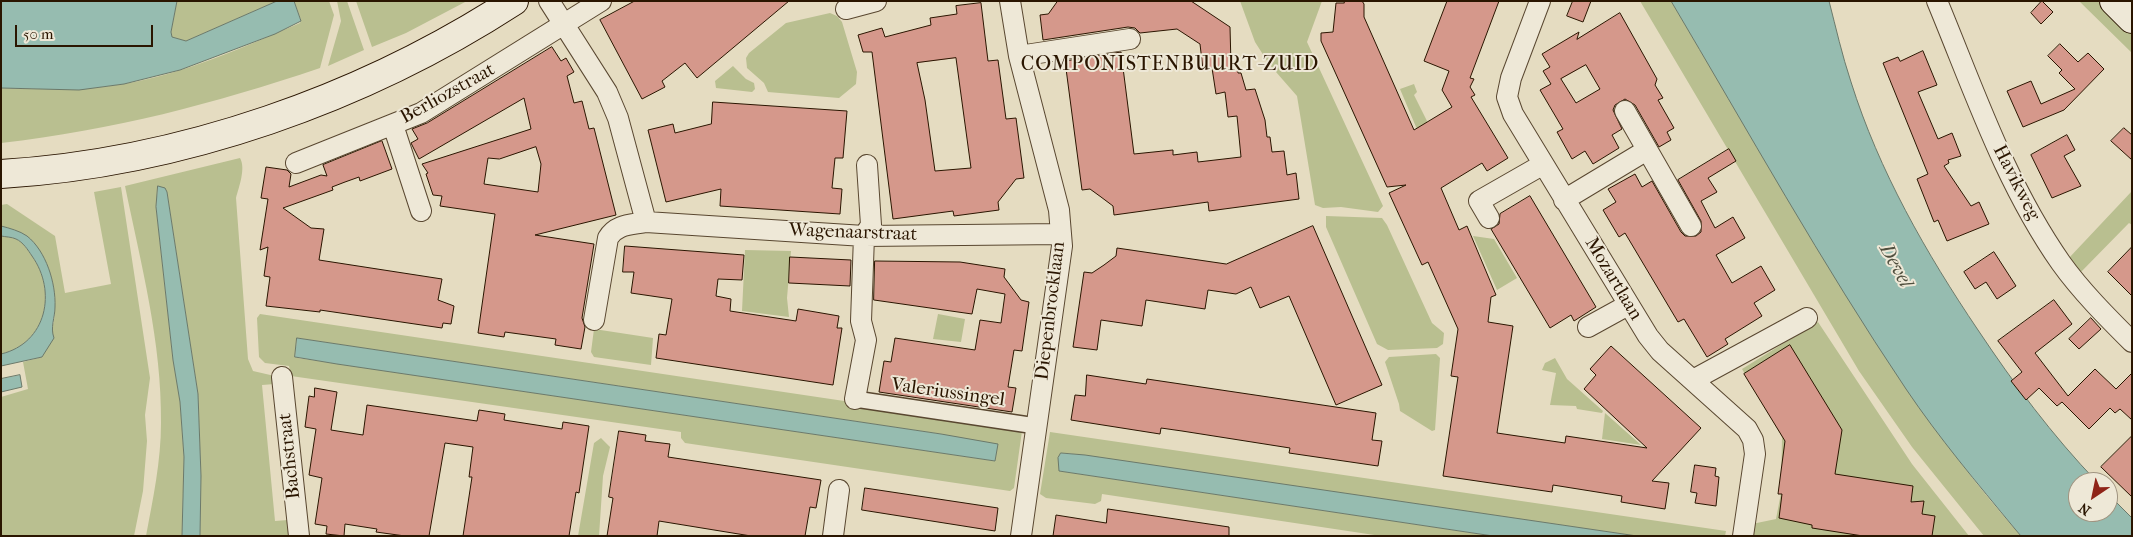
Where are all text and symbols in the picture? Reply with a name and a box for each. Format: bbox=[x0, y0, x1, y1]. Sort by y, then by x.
scale bar bbox=[18, 15, 155, 47]
text: 50 m bbox=[23, 25, 53, 43]
district label: COMPONISTENBUURT-ZUID bbox=[1018, 53, 1322, 77]
street label: Berliozstraat bbox=[397, 59, 499, 129]
street label: Havikweg bbox=[1987, 141, 2045, 225]
street label: Wagenaarstraat bbox=[788, 219, 918, 247]
street label: Mozartlaan bbox=[1579, 233, 1647, 325]
street label: Diepenbrocklaan bbox=[1031, 240, 1071, 382]
water label: Devel bbox=[1873, 240, 1917, 292]
street label: Valeriussingel bbox=[890, 374, 1006, 412]
street label: Bachstraat bbox=[274, 412, 306, 500]
north arrow bbox=[2068, 472, 2118, 522]
text: N bbox=[2076, 499, 2094, 519]

